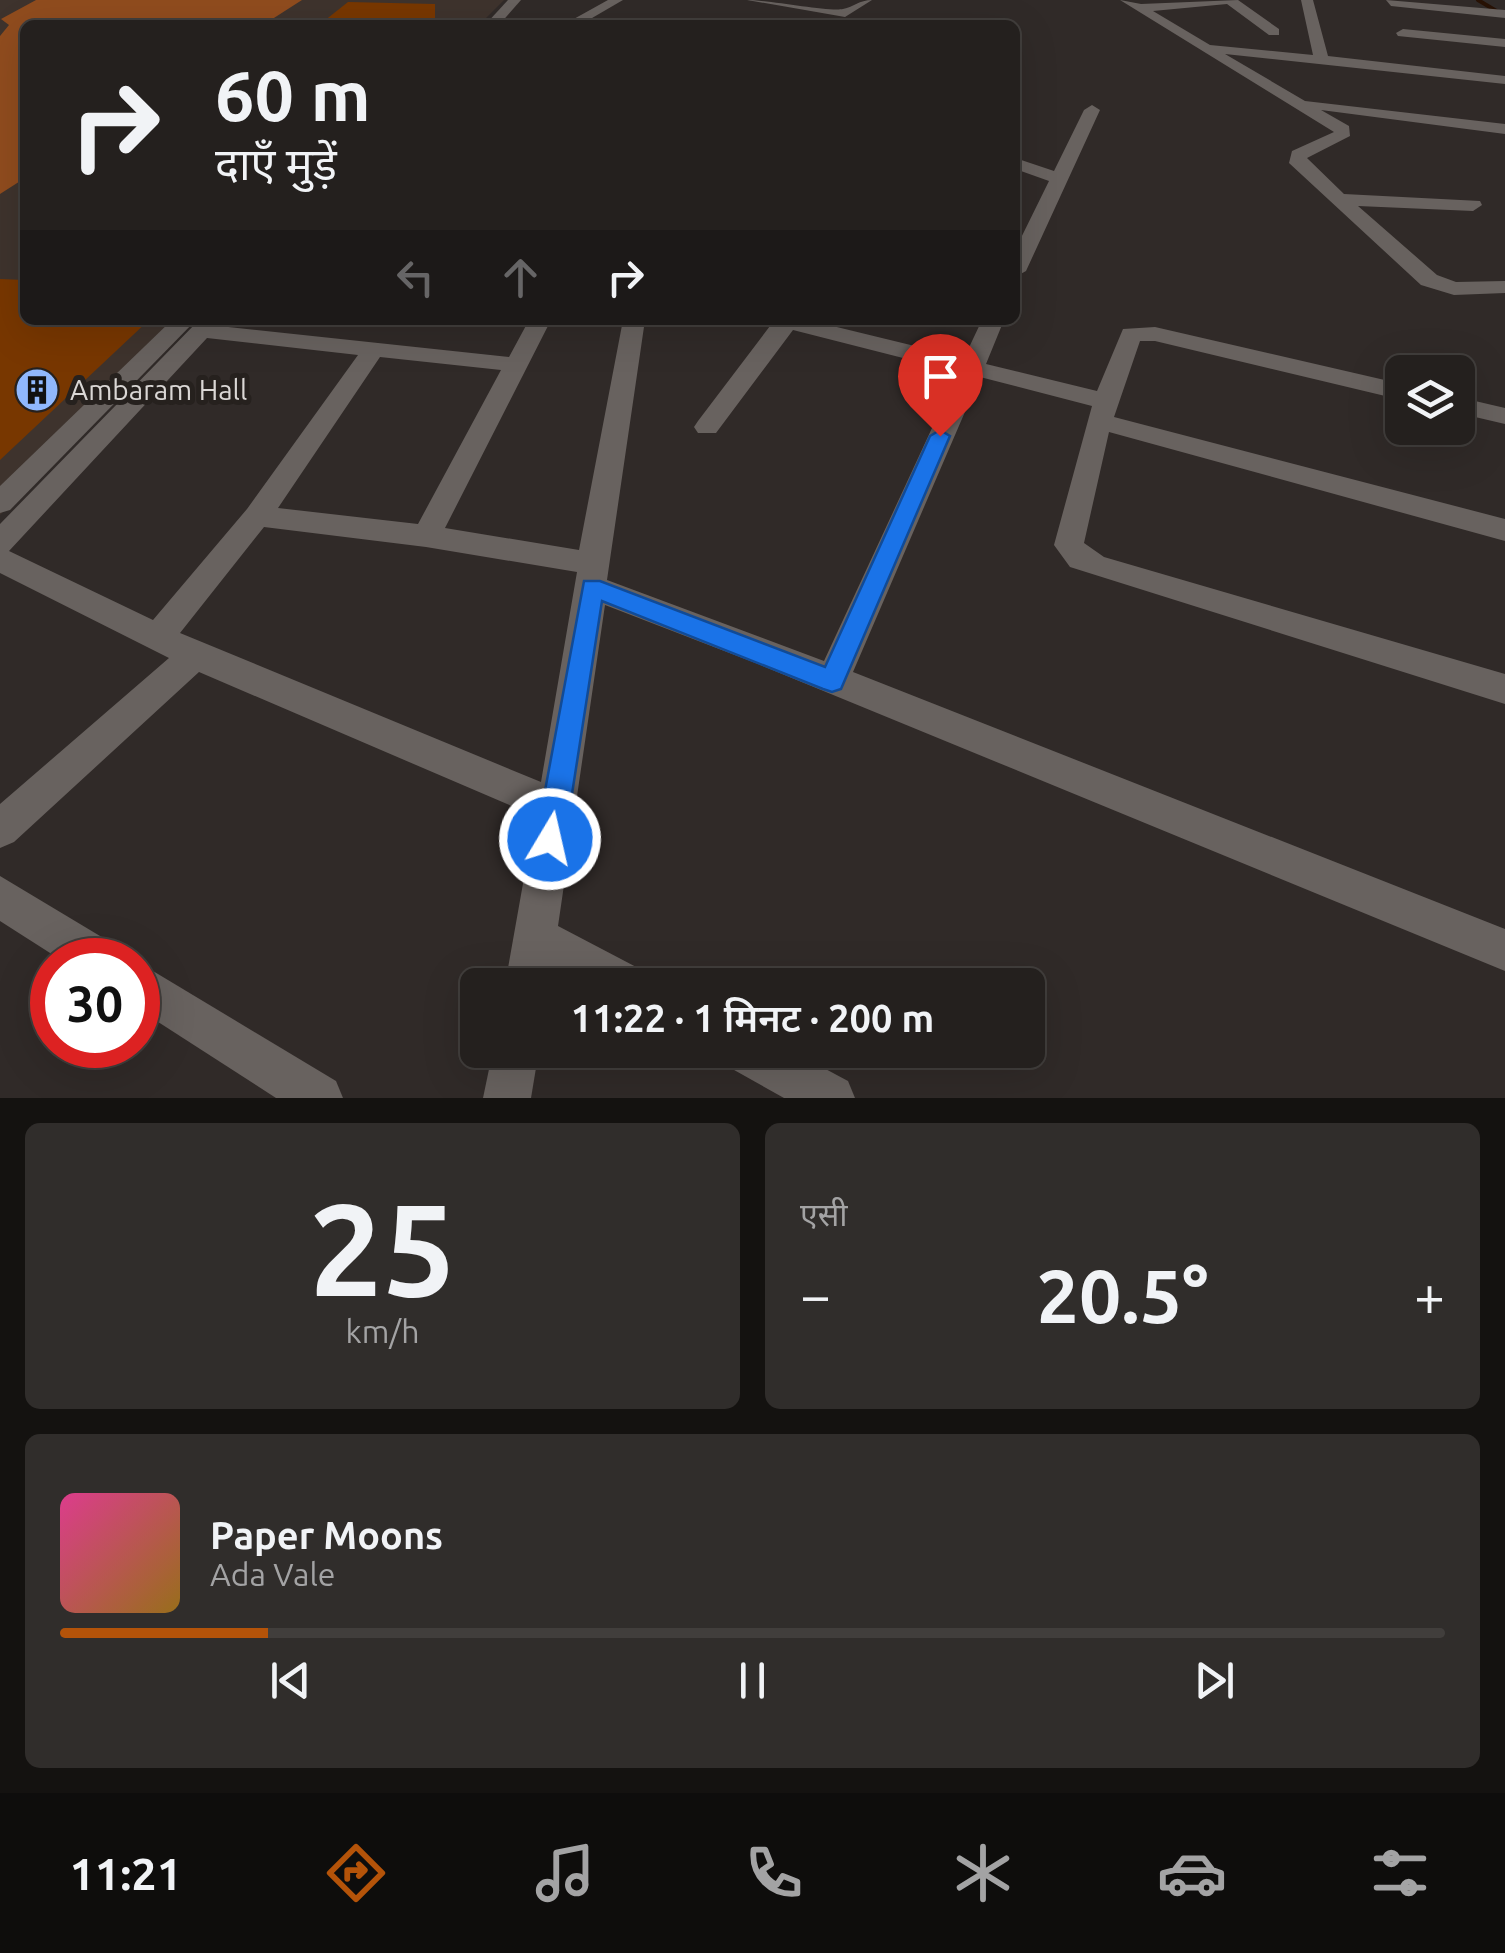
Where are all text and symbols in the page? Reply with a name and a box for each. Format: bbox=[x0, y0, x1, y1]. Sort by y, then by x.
text: 60 m bbox=[215, 56, 371, 134]
icon: right bbox=[50, 60, 180, 190]
text: दाएँ मुड़ें bbox=[215, 138, 337, 189]
icon: left bbox=[388, 250, 443, 305]
icon: ahead bbox=[493, 250, 548, 305]
icon: right bbox=[598, 250, 653, 305]
pin bbox=[898, 334, 983, 437]
icon: arrive bbox=[913, 349, 968, 404]
map controls bbox=[1385, 355, 1475, 445]
button: layers bbox=[1385, 355, 1475, 445]
building icon: Ambaram Hall bbox=[14, 367, 60, 413]
place label: Ambaram Hall bbox=[70, 374, 247, 405]
position arrow bbox=[498, 787, 602, 891]
speed limit sign: 30 bbox=[30, 938, 160, 1068]
text: 11:22 · 1 मिनट · 200 m bbox=[571, 997, 934, 1039]
text: 25 bbox=[309, 1175, 456, 1321]
text: एसी bbox=[800, 1196, 848, 1232]
text: 20.5° bbox=[1037, 1253, 1208, 1337]
text: − bbox=[800, 1264, 831, 1325]
text: + bbox=[1414, 1264, 1445, 1325]
text: km/h bbox=[346, 1313, 419, 1349]
text: Paper Moons bbox=[210, 1514, 443, 1556]
text: Ada Vale bbox=[210, 1556, 336, 1592]
icon: previous bbox=[263, 1653, 318, 1708]
icon: pause bbox=[725, 1653, 780, 1708]
icon: next bbox=[1187, 1653, 1242, 1708]
icon: directions bbox=[321, 1838, 391, 1908]
icon: music bbox=[530, 1838, 600, 1908]
icon: phone bbox=[739, 1838, 809, 1908]
icon: climate bbox=[948, 1838, 1018, 1908]
icon: car bbox=[1157, 1838, 1227, 1908]
icon: filters bbox=[1365, 1838, 1435, 1908]
text: 11:21 bbox=[69, 1848, 182, 1899]

